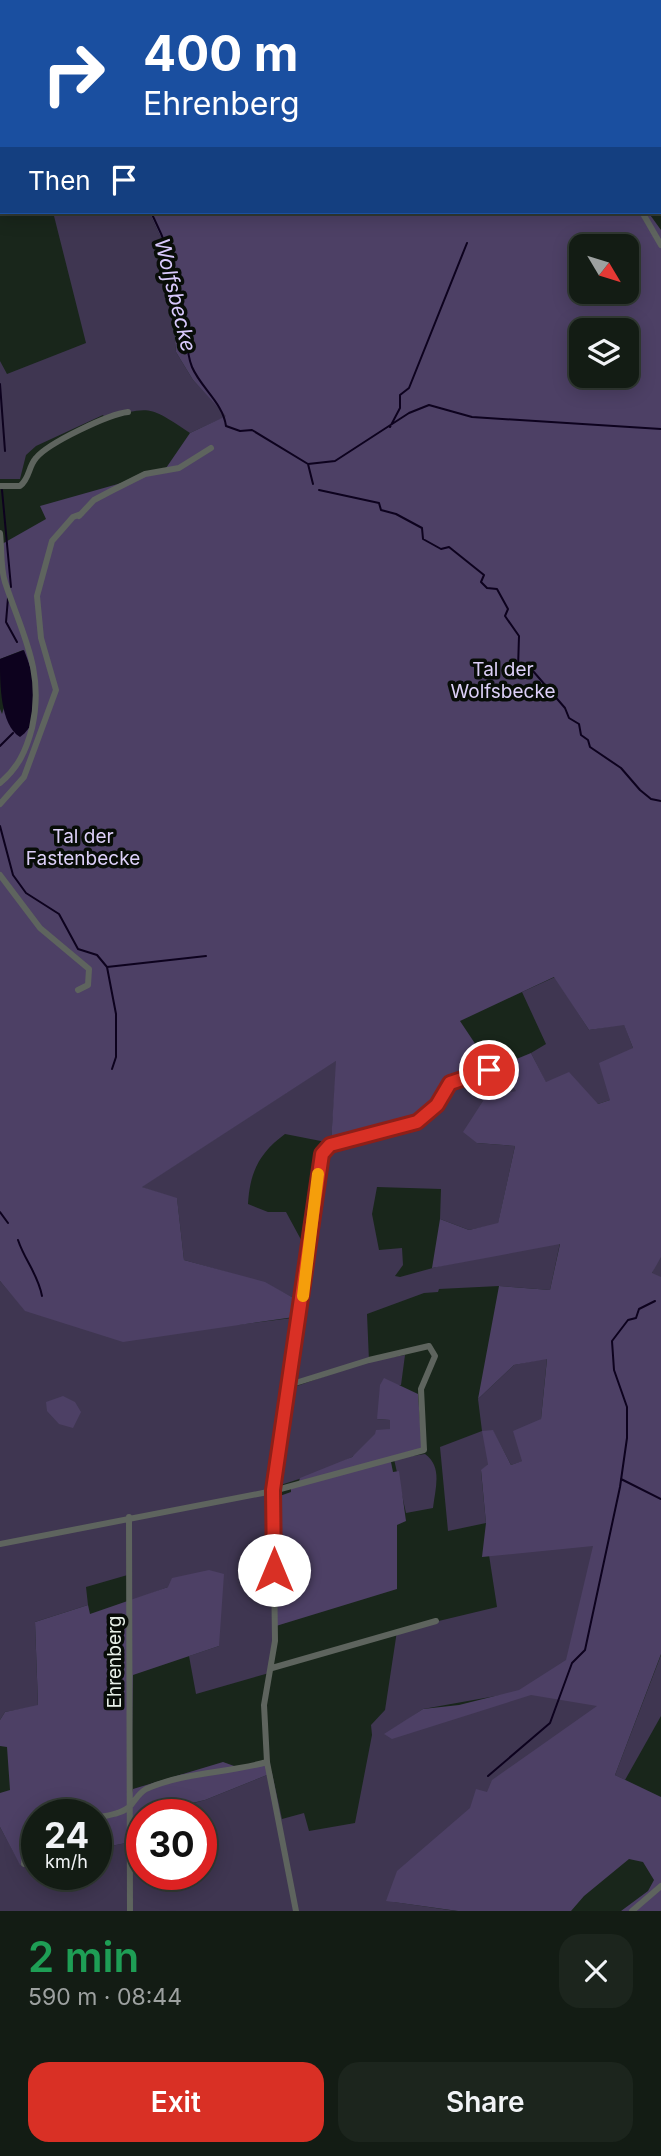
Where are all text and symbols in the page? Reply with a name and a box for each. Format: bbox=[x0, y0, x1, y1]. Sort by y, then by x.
text: 400 m bbox=[143, 24, 299, 83]
icon: right bbox=[28, 28, 119, 119]
text: Ehrenberg bbox=[143, 84, 300, 123]
icon: arrive bbox=[105, 161, 143, 199]
text: Then bbox=[28, 165, 91, 196]
north arrow bbox=[569, 234, 639, 304]
map controls bbox=[569, 234, 639, 388]
water label: Wolfsbecke bbox=[149, 236, 202, 354]
button: layers bbox=[569, 318, 639, 388]
park label: Tal der Wolfsbecke bbox=[450, 658, 556, 703]
park label: Tal der Fastenbecke bbox=[26, 825, 140, 870]
pin bbox=[459, 1040, 519, 1100]
icon: arrive bbox=[470, 1051, 508, 1089]
position arrow bbox=[237, 1533, 311, 1607]
street label: Ehrenberg bbox=[103, 1616, 126, 1709]
speed limit sign: 30 bbox=[126, 1799, 217, 1890]
text: 24 bbox=[44, 1814, 89, 1856]
text: km/h bbox=[45, 1851, 88, 1872]
text: 2 min bbox=[28, 1931, 139, 1982]
button: close bbox=[559, 1934, 633, 2008]
text: 590 m · 08:44 bbox=[28, 1983, 182, 2011]
button: Exit bbox=[28, 2062, 324, 2142]
button: Share bbox=[338, 2062, 633, 2142]

